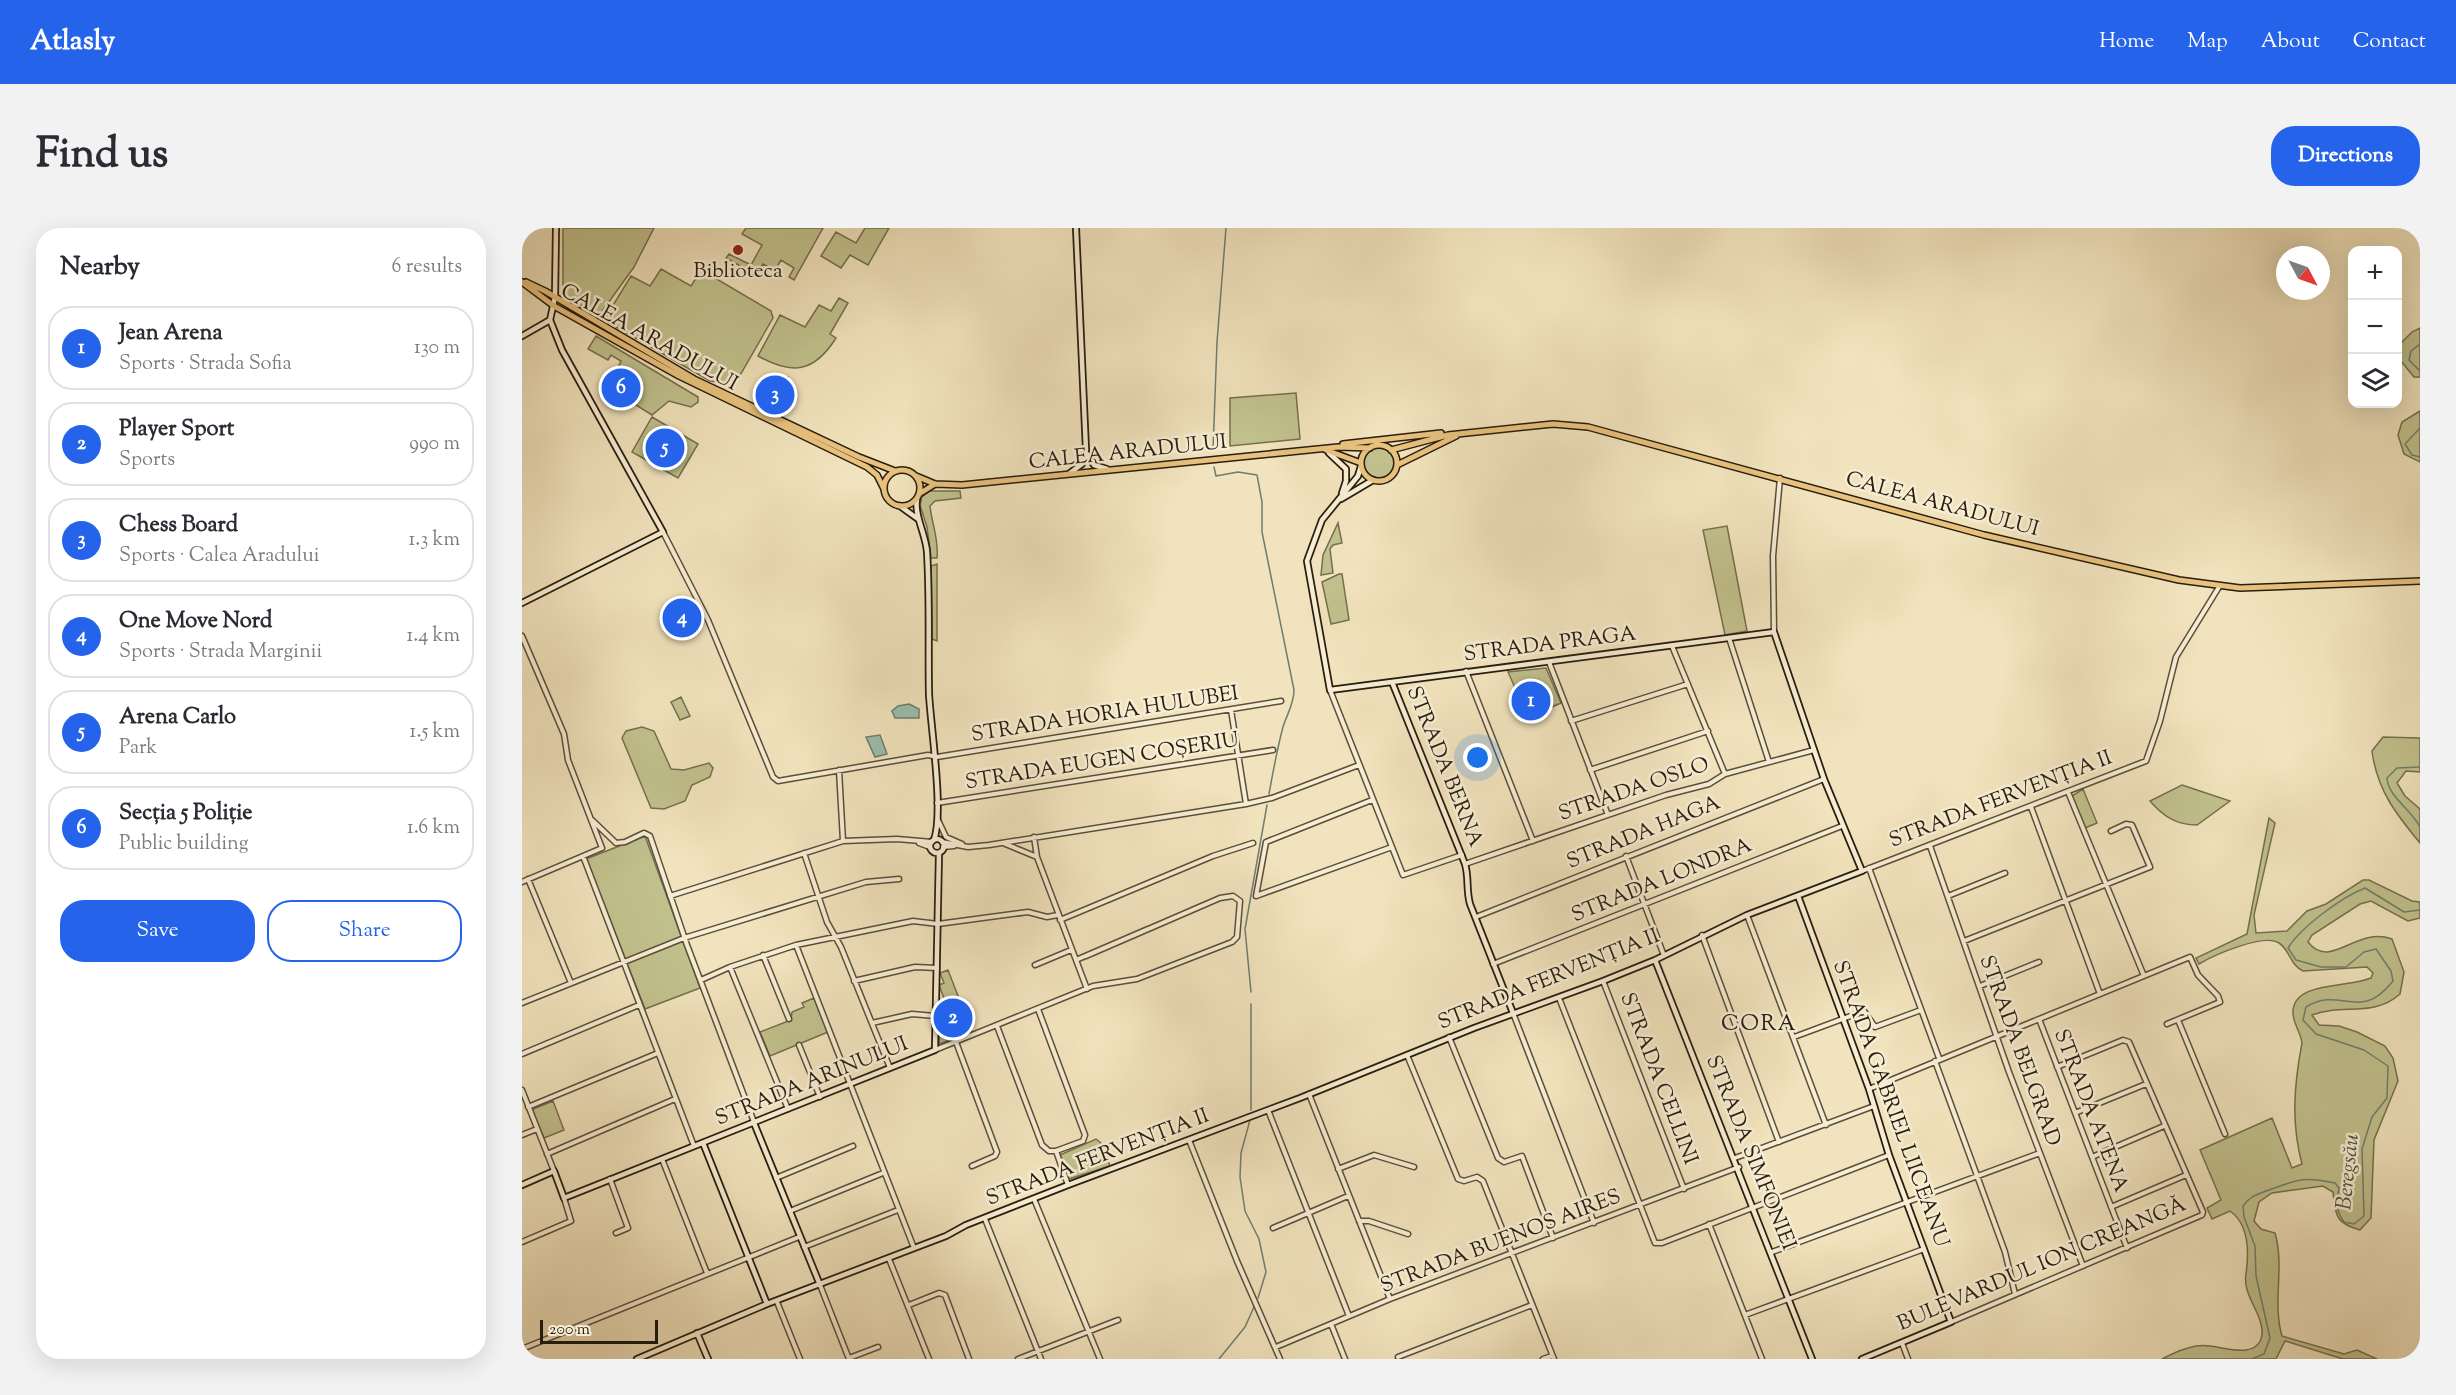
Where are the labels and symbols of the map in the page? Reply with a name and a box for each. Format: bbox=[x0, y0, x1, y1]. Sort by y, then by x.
marker: Biblioteca bbox=[731, 243, 745, 257]
north arrow bbox=[2276, 246, 2330, 300]
place label: Biblioteca bbox=[693, 257, 783, 287]
street label: CALEA ARADULUI bbox=[555, 277, 743, 399]
pin: 6 bbox=[602, 366, 640, 410]
pin: 3 bbox=[756, 372, 794, 418]
pin: 5 bbox=[646, 426, 684, 470]
street label: CALEA ARADULUI bbox=[1028, 428, 1229, 478]
street label: CALEA ARADULUI bbox=[1842, 465, 2042, 545]
pin: 4 bbox=[662, 596, 702, 640]
street label: STRADA PRAGA bbox=[1462, 620, 1638, 670]
pin: 1 bbox=[1512, 678, 1550, 724]
street label: STRADA HORIA HULUBEI bbox=[969, 679, 1241, 751]
street label: STRADA BERNA bbox=[1398, 682, 1490, 852]
street label: STRADA EUGEN COȘERIU bbox=[963, 726, 1241, 798]
your location bbox=[1463, 743, 1492, 772]
street label: STRADA FERVENȚIA II bbox=[1885, 744, 2117, 856]
street label: STRADA OSLO bbox=[1555, 750, 1713, 830]
street label: STRADA HAGA bbox=[1563, 788, 1725, 878]
street label: STRADA LONDRA bbox=[1567, 831, 1757, 931]
street label: STRADA FERVENȚIA II bbox=[1434, 922, 1664, 1038]
street label: STRADA BELGRAD bbox=[1971, 951, 2067, 1151]
street label: STRADA GABRIEL LIICEANU bbox=[1824, 957, 1956, 1251]
street label: STRADA CELLINI bbox=[1611, 989, 1705, 1169]
pin: 2 bbox=[934, 996, 972, 1040]
district label: CORA bbox=[1721, 1009, 1797, 1041]
street label: STRADA ATENA bbox=[2045, 1025, 2135, 1197]
street label: STRADA ARINULUI bbox=[711, 1030, 913, 1134]
street label: STRADA SIMFONIEI bbox=[1697, 1051, 1803, 1255]
street label: STRADA FERVENȚIA II bbox=[982, 1102, 1214, 1214]
water label: Beregsău bbox=[2329, 1132, 2369, 1212]
street label: STRADA BUENOS AIRES bbox=[1376, 1182, 1626, 1302]
street label: BULEVARDUL ION CREANGĂ bbox=[1893, 1190, 2191, 1340]
scale bar bbox=[540, 1317, 658, 1344]

